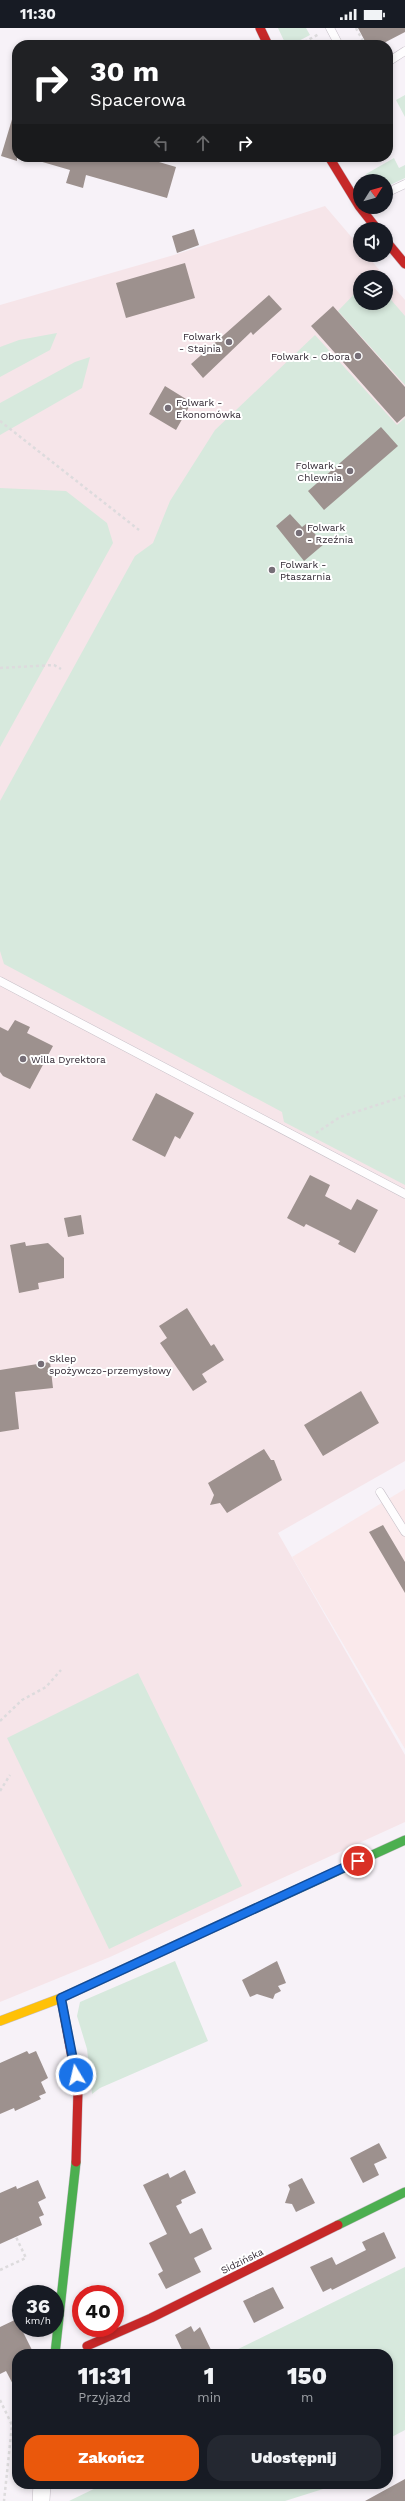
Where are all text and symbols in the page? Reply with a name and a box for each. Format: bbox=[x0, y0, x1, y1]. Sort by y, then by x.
text: 11:30 bbox=[20, 5, 56, 23]
text: 30 m bbox=[90, 55, 159, 88]
icon: right bbox=[24, 56, 76, 108]
text: Spacerowa bbox=[90, 89, 186, 110]
icon: left bbox=[150, 132, 172, 154]
icon: ahead bbox=[192, 132, 214, 154]
icon: right bbox=[234, 132, 256, 154]
north arrow bbox=[353, 174, 393, 214]
map controls bbox=[353, 174, 393, 310]
button: sound bbox=[353, 222, 393, 262]
button: layers bbox=[353, 270, 393, 310]
place label: Folwark - Stajnia bbox=[179, 331, 221, 354]
marker: Folwark - Stajnia bbox=[224, 337, 234, 347]
place label: Folwark - Obora bbox=[271, 351, 350, 362]
marker: Folwark - Obora bbox=[353, 351, 363, 361]
place label: Folwark - Ekonomówka bbox=[176, 397, 241, 420]
marker: Folwark - Ekonomówka bbox=[163, 403, 173, 413]
place label: Folwark - Chlewnia bbox=[296, 460, 342, 483]
marker: Folwark - Chlewnia bbox=[345, 466, 355, 476]
place label: Folwark - Rzeźnia bbox=[307, 522, 353, 545]
marker: Folwark - Rzeźnia bbox=[294, 528, 304, 538]
place label: Folwark - Ptaszarnia bbox=[280, 559, 331, 582]
marker: Folwark - Ptaszarnia bbox=[267, 565, 277, 575]
marker: Willa Dyrektora bbox=[18, 1054, 28, 1064]
place label: Willa Dyrektora bbox=[31, 1054, 106, 1065]
place label: Sklep spożywczo-przemysłowy bbox=[49, 1353, 172, 1376]
marker: Sklep spożywczo-przemysłowy bbox=[36, 1359, 46, 1369]
pin bbox=[341, 1844, 375, 1878]
icon: arrive bbox=[347, 1850, 369, 1872]
position arrow bbox=[55, 2054, 97, 2096]
street label: Sidzińska bbox=[219, 2246, 265, 2276]
speed limit sign: 40 bbox=[72, 2285, 124, 2337]
text: 36 bbox=[26, 2294, 50, 2318]
text: km/h bbox=[25, 2315, 51, 2326]
text: 11:31 bbox=[78, 2362, 132, 2390]
text: 1 bbox=[204, 2362, 215, 2390]
text: 150 bbox=[287, 2362, 327, 2390]
text: Przyjazd bbox=[78, 2390, 131, 2405]
text: min bbox=[197, 2390, 221, 2405]
text: m bbox=[301, 2390, 313, 2405]
button: Zakończ bbox=[24, 2435, 199, 2481]
button: Udostępnij bbox=[207, 2435, 381, 2481]

